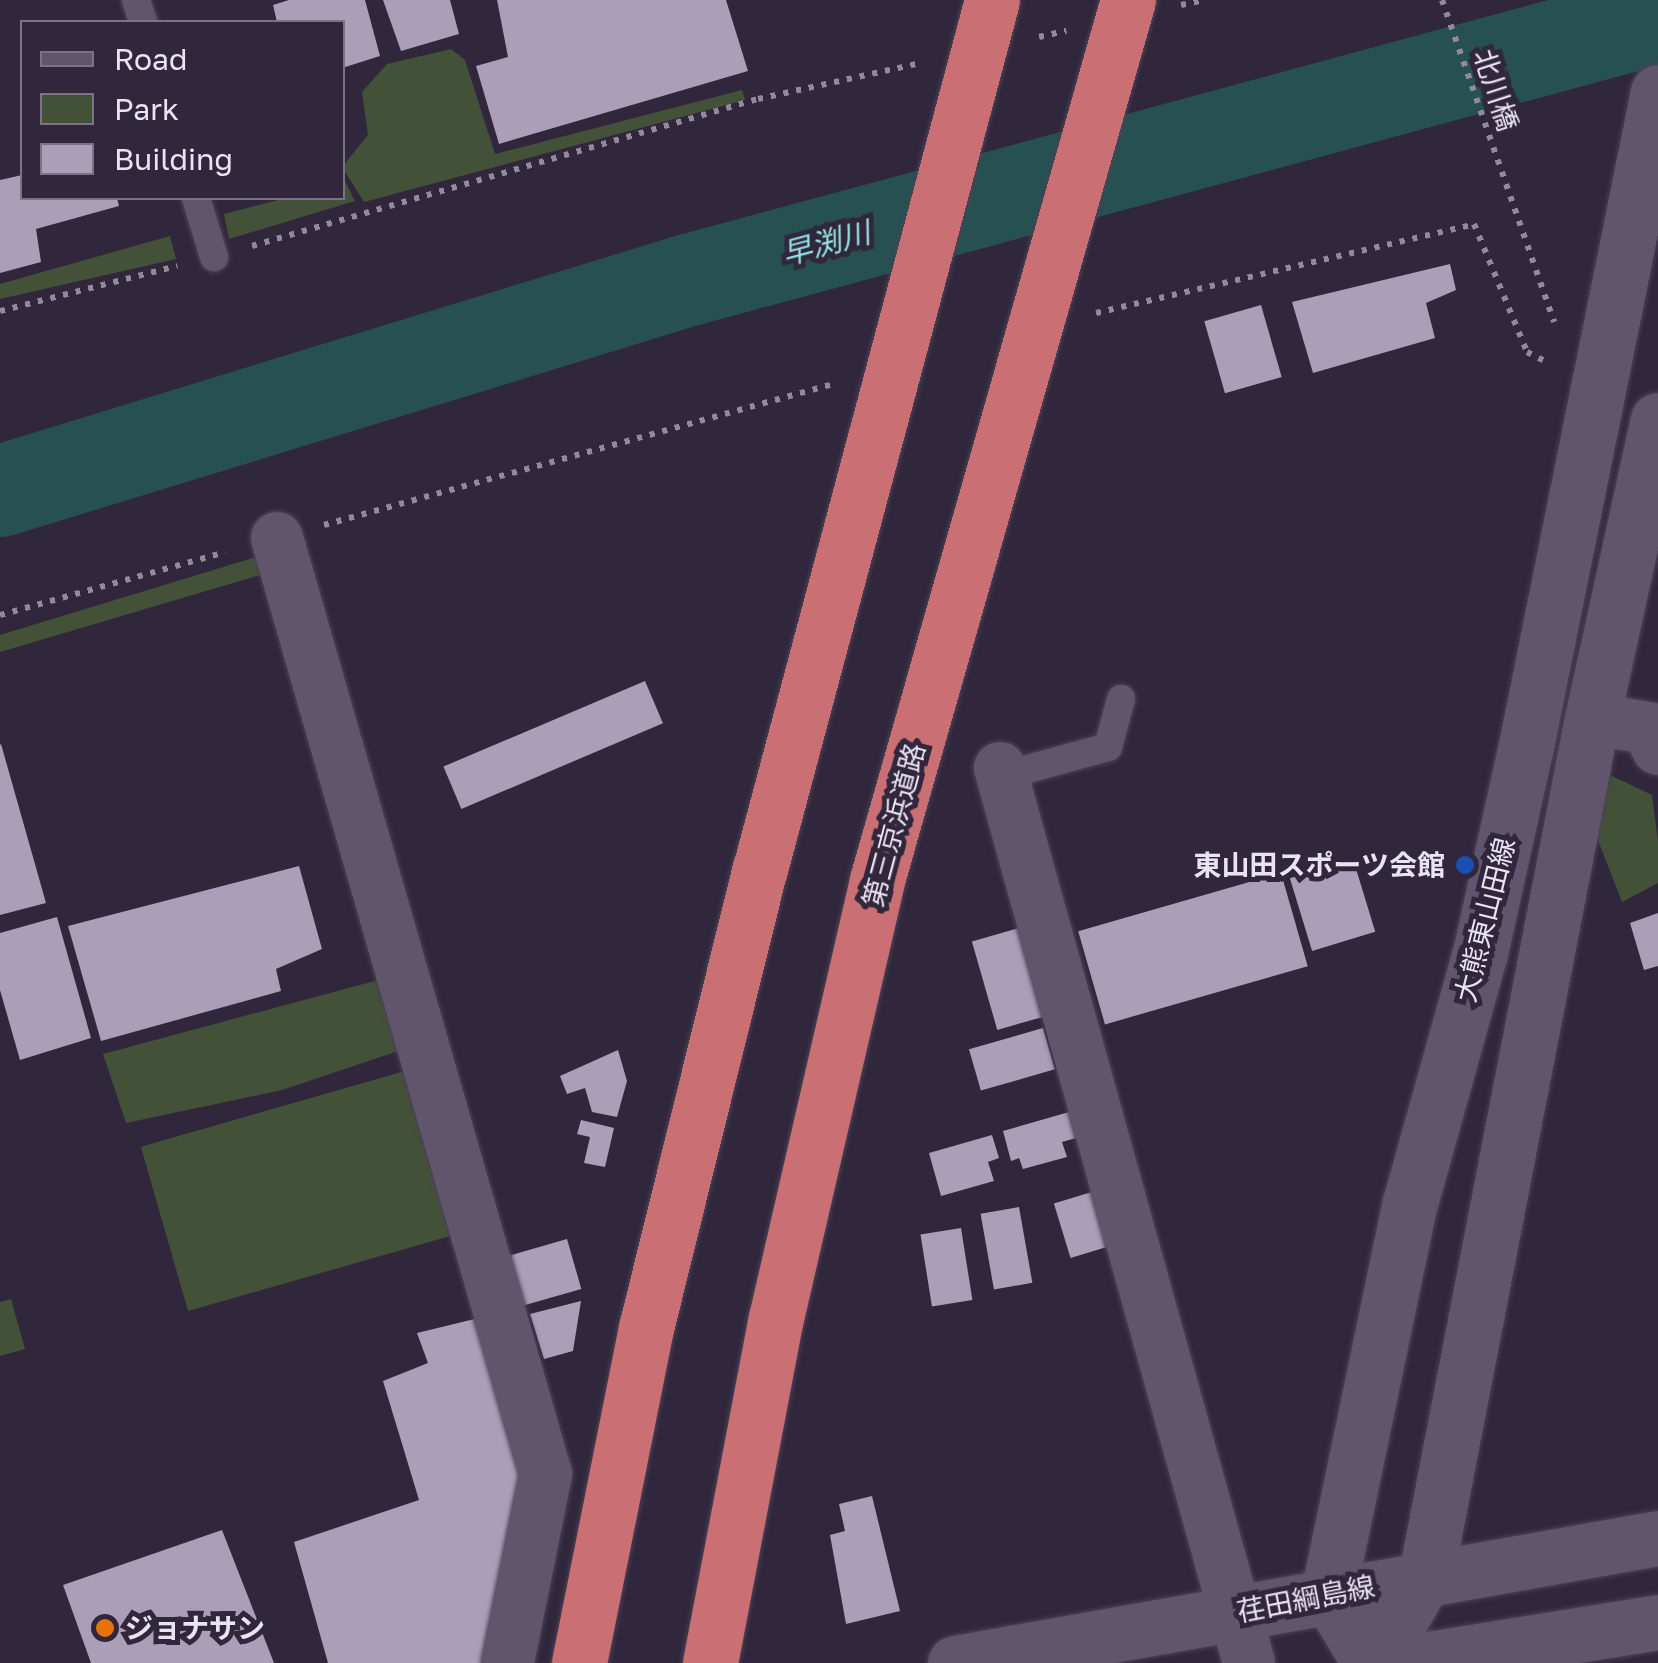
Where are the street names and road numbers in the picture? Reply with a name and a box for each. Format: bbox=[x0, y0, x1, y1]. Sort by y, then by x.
street label: 北川橋 bbox=[1467, 45, 1525, 135]
street label: 第三京浜道路 bbox=[856, 740, 932, 910]
street label: 大熊東山田線 bbox=[1448, 834, 1522, 1006]
street label: 荏田綱島線 bbox=[1234, 1569, 1378, 1629]

